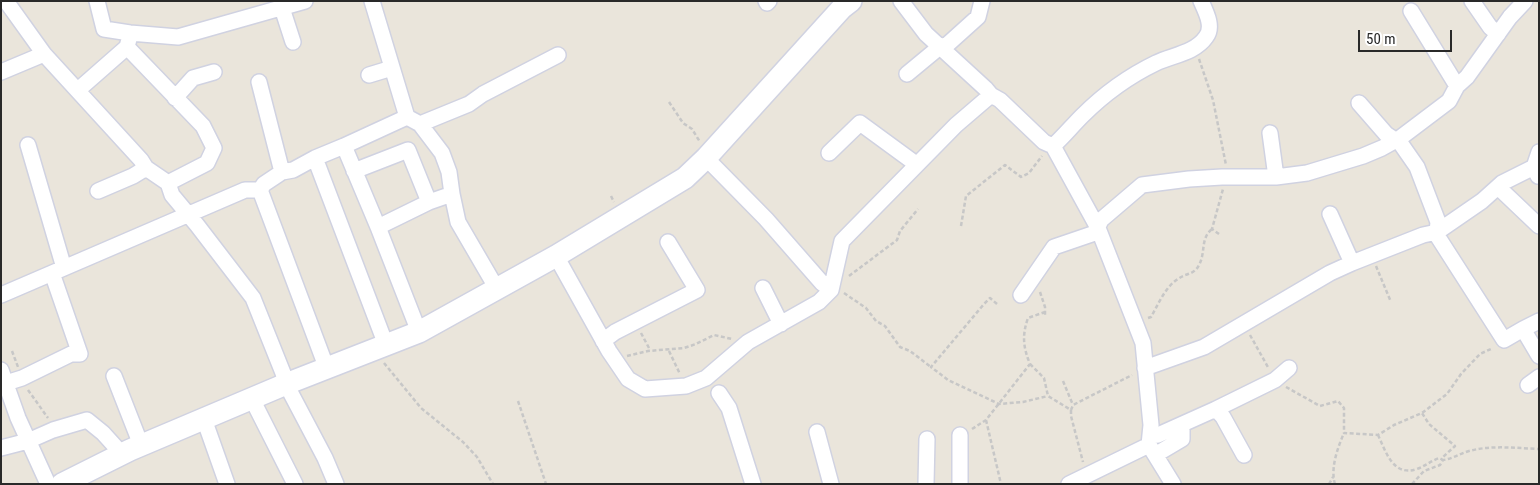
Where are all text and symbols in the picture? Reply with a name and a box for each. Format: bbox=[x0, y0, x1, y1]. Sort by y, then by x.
scale bar bbox=[1360, 20, 1454, 52]
text: 50 m bbox=[1366, 30, 1396, 48]

